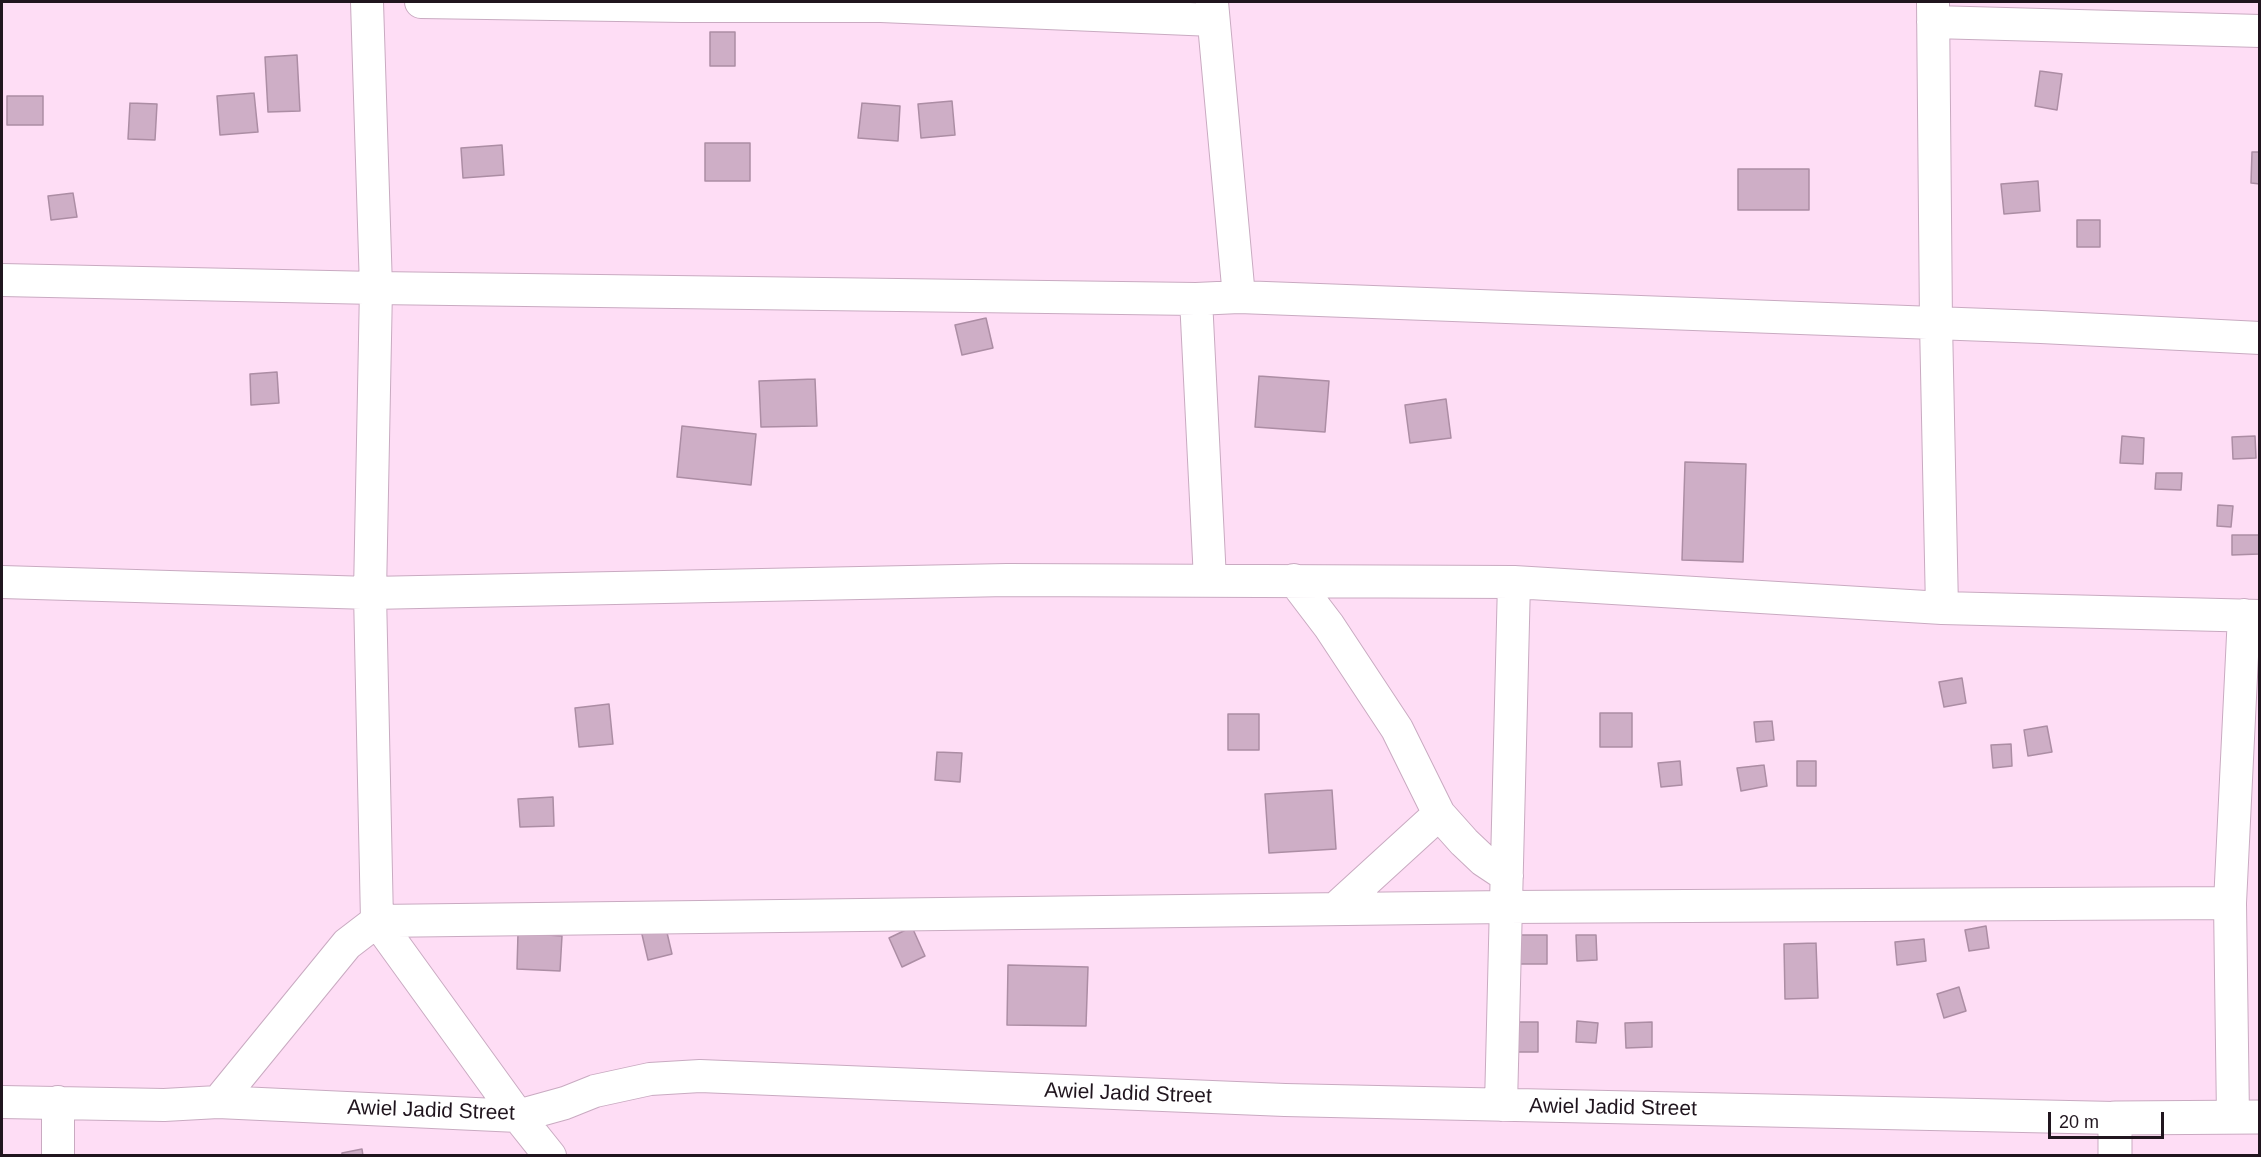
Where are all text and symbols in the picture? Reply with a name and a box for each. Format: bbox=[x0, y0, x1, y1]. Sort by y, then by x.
street label: Awiel Jadid Street bbox=[1044, 1078, 1212, 1110]
street label: Awiel Jadid Street bbox=[1529, 1094, 1697, 1122]
street label: Awiel Jadid Street bbox=[347, 1095, 515, 1127]
scale bar bbox=[2051, 1100, 2166, 1138]
text: 20 m bbox=[2059, 1112, 2099, 1132]

